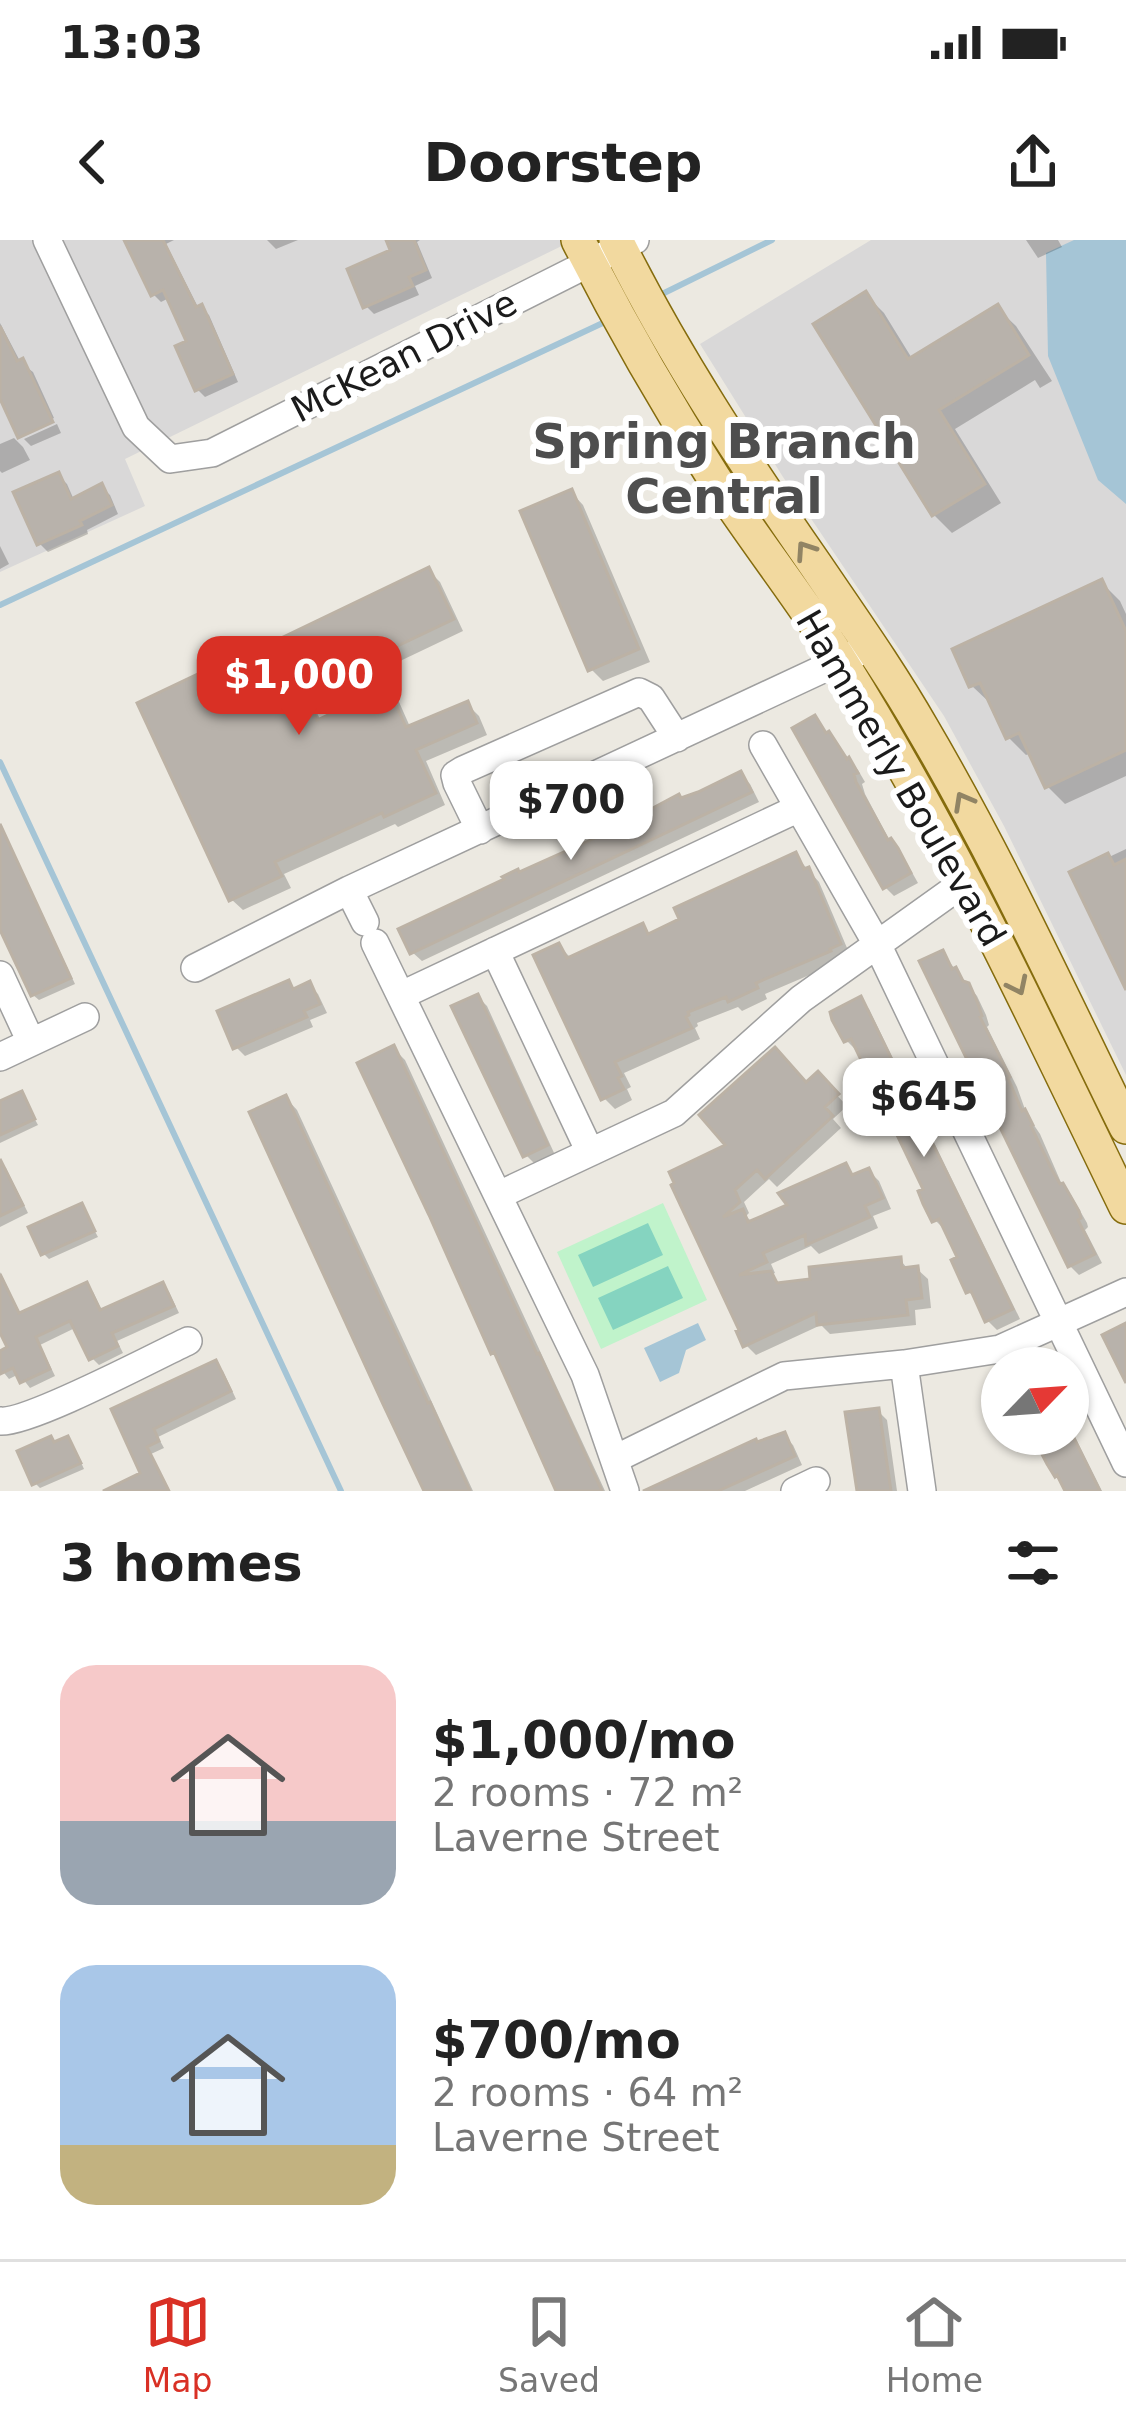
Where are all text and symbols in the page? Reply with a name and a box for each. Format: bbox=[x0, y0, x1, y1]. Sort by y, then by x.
text: 13:03 bbox=[60, 16, 203, 69]
icon: back bbox=[60, 129, 126, 195]
icon: share bbox=[1000, 129, 1066, 195]
text: Doorstep bbox=[424, 131, 702, 194]
street label: McKean Drive bbox=[285, 282, 523, 430]
district label: Spring Branch Central bbox=[532, 413, 916, 524]
one-way arrow bbox=[797, 542, 819, 564]
street label: Hammerly Boulevard bbox=[788, 603, 1014, 953]
pin: $1,000 bbox=[201, 636, 397, 738]
text: $1,000 bbox=[224, 652, 374, 697]
pin: $700 bbox=[500, 761, 642, 863]
text: $700 bbox=[517, 777, 625, 822]
one-way arrow bbox=[954, 792, 977, 813]
one-way arrow bbox=[1003, 973, 1026, 995]
pin: $645 bbox=[853, 1058, 995, 1160]
text: $645 bbox=[870, 1074, 978, 1119]
north arrow bbox=[981, 1347, 1089, 1455]
map controls bbox=[981, 1347, 1089, 1455]
icon: filters bbox=[1000, 1530, 1066, 1596]
text: 3 homes bbox=[60, 1534, 303, 1593]
text: $1,000/mo bbox=[432, 1711, 736, 1770]
icon: home bbox=[156, 1713, 300, 1857]
text: 2 rooms · 72 m² bbox=[432, 1770, 743, 1815]
text: Laverne Street bbox=[432, 1815, 720, 1860]
text: $700/mo bbox=[432, 2011, 681, 2070]
icon: home bbox=[156, 2013, 300, 2157]
text: 2 rooms · 64 m² bbox=[432, 2070, 743, 2115]
text: Laverne Street bbox=[432, 2115, 720, 2160]
tab: Map bbox=[143, 2289, 212, 2400]
tab: Saved bbox=[498, 2289, 600, 2400]
tab: Home bbox=[886, 2289, 983, 2400]

